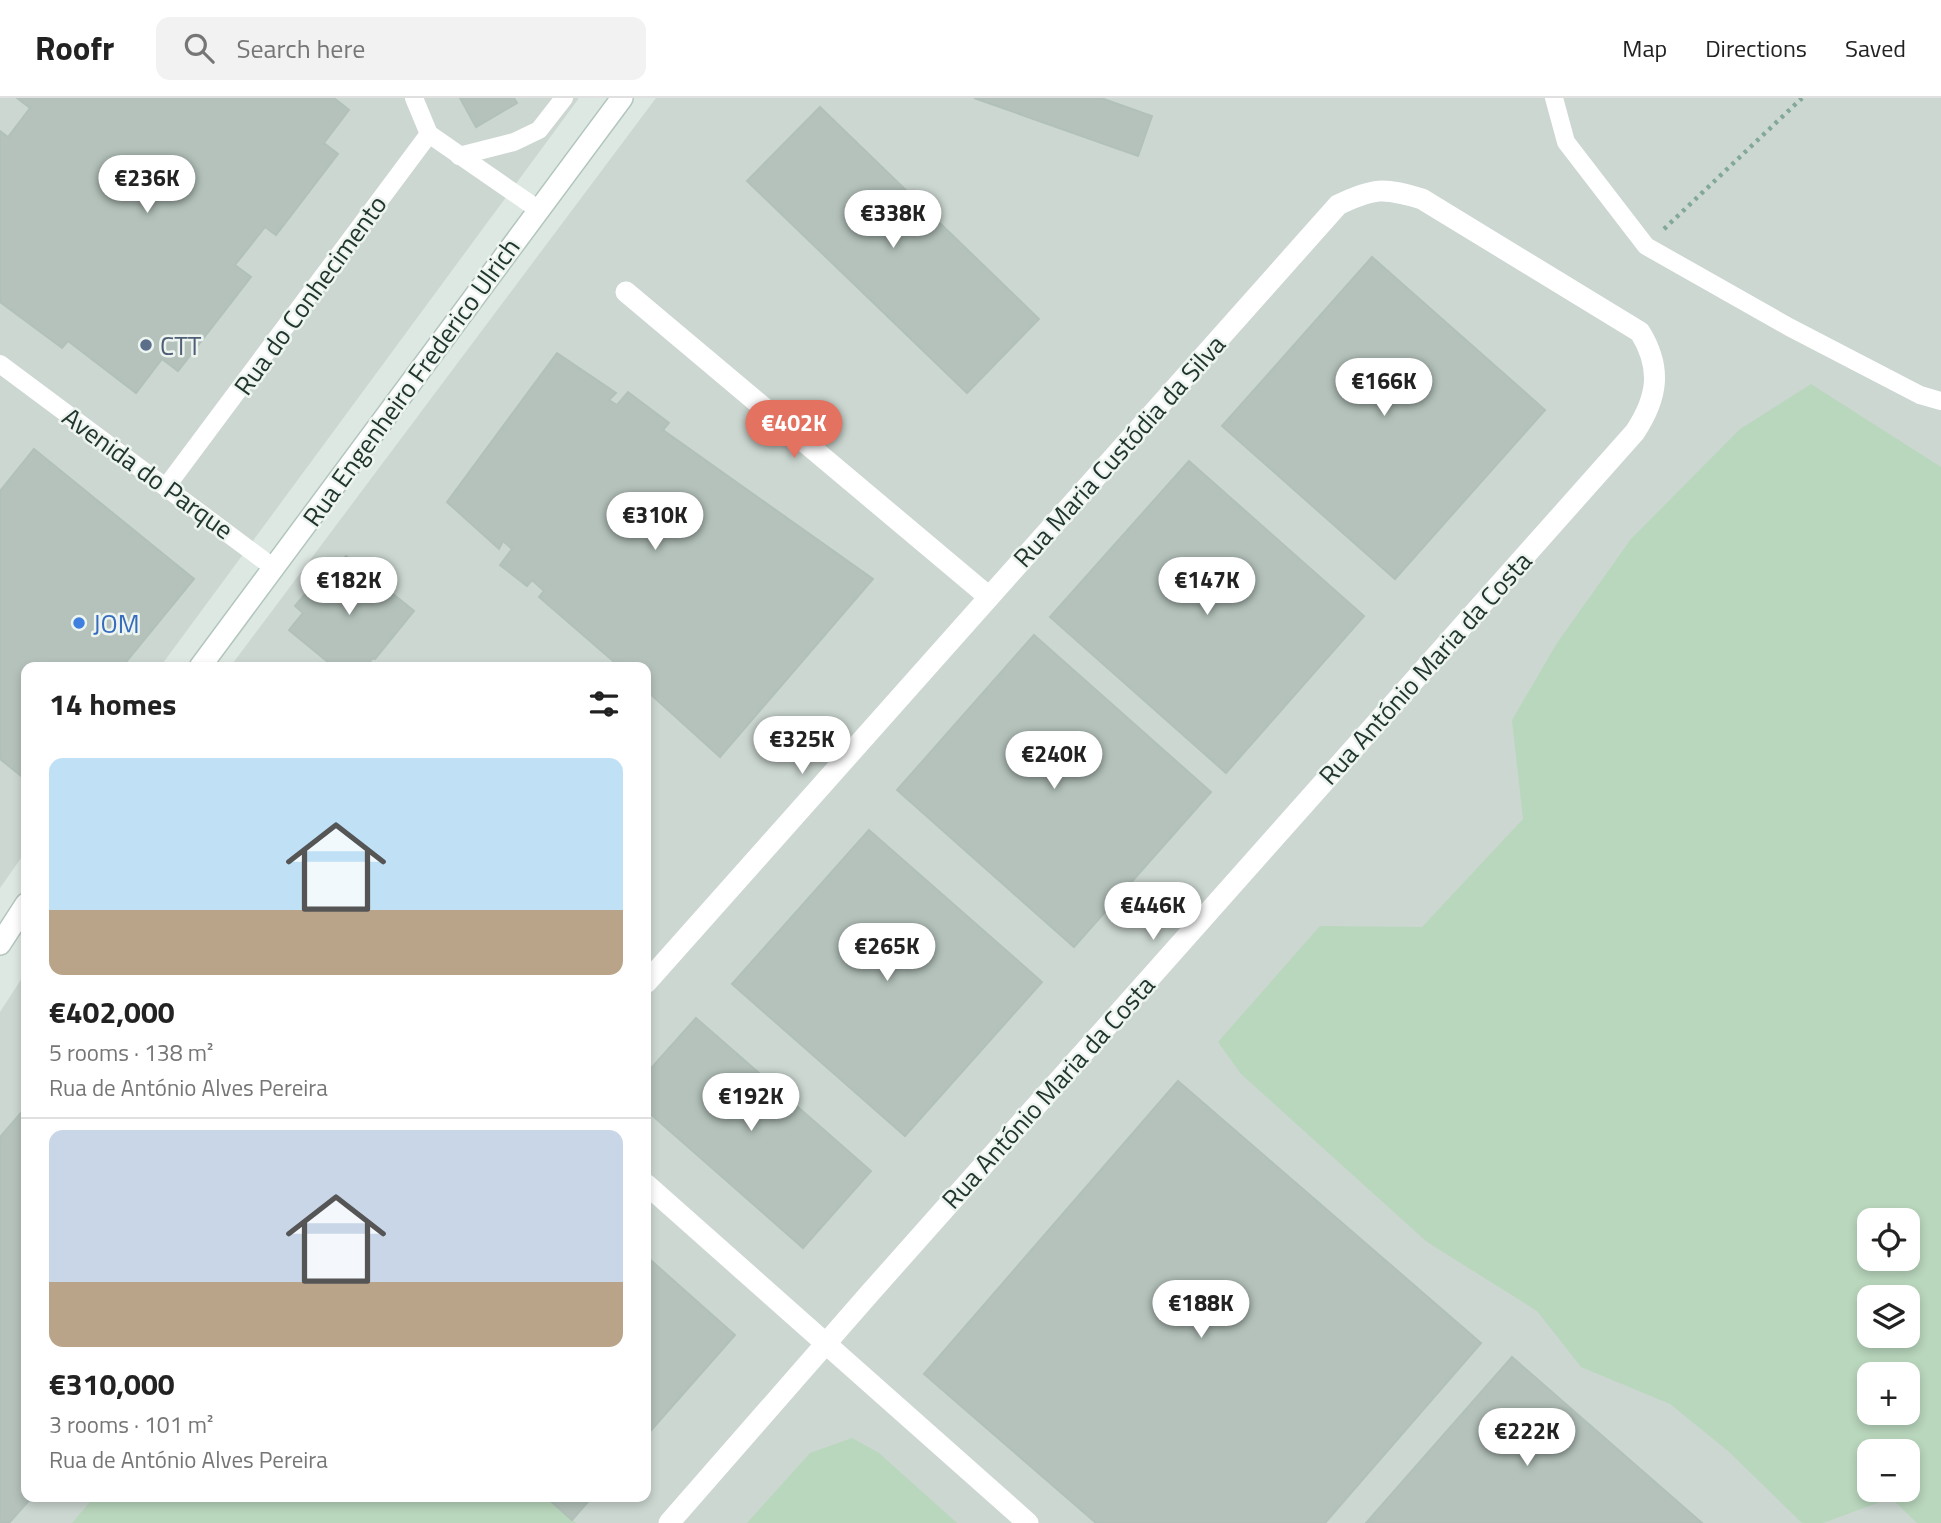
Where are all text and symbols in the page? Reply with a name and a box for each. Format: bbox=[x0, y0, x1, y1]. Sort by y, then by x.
search box bbox=[156, 17, 646, 80]
text: Roofr bbox=[35, 23, 114, 73]
icon: search bbox=[180, 29, 218, 67]
text: Search here bbox=[236, 29, 365, 68]
text: Map bbox=[1622, 30, 1667, 66]
text: Directions bbox=[1705, 30, 1807, 66]
text: Saved bbox=[1845, 30, 1906, 66]
pin: €236K bbox=[98, 156, 196, 215]
text: €236K bbox=[114, 160, 180, 195]
street label: Rua do Conhecimento bbox=[224, 187, 396, 403]
pin: €338K bbox=[844, 190, 942, 250]
text: €338K bbox=[860, 195, 926, 230]
street label: Rua Engenheiro Frederico Ulrich bbox=[293, 230, 529, 534]
place label: CTT bbox=[160, 326, 202, 365]
street label: Rua Maria Custódia da Silva bbox=[1004, 326, 1234, 576]
marker: CTT bbox=[138, 337, 154, 353]
pin: €166K bbox=[1335, 358, 1433, 418]
text: €166K bbox=[1351, 363, 1417, 398]
street label: Avenida do Parque bbox=[54, 397, 242, 549]
pin: €402K bbox=[745, 400, 843, 460]
text: €402K bbox=[761, 405, 827, 440]
pin: €310K bbox=[606, 492, 704, 552]
text: €310K bbox=[622, 497, 688, 532]
street label: Rua António Maria da Costa bbox=[1309, 543, 1541, 793]
pin: €182K bbox=[300, 558, 398, 617]
pin: €147K bbox=[1158, 558, 1256, 617]
text: €182K bbox=[316, 562, 382, 597]
text: €147K bbox=[1174, 562, 1240, 597]
place label: JOM bbox=[93, 604, 140, 643]
marker: JOM bbox=[71, 615, 87, 631]
text: 14 homes bbox=[49, 681, 176, 727]
icon: filters bbox=[585, 685, 623, 723]
pin: €325K bbox=[753, 716, 851, 776]
text: €325K bbox=[769, 721, 835, 756]
pin: €240K bbox=[1005, 732, 1103, 791]
text: €240K bbox=[1021, 736, 1087, 771]
icon: home bbox=[273, 804, 399, 930]
pin: €446K bbox=[1104, 882, 1202, 942]
text: €446K bbox=[1120, 887, 1186, 922]
pin: €265K bbox=[838, 924, 936, 983]
text: €265K bbox=[854, 928, 920, 963]
street label: Rua António Maria da Costa bbox=[932, 967, 1164, 1217]
text: €402,000 bbox=[49, 989, 175, 1035]
text: 5 rooms · 138 m² bbox=[49, 1035, 213, 1070]
text: Rua de António Alves Pereira bbox=[49, 1070, 328, 1105]
pin: €192K bbox=[702, 1074, 800, 1133]
text: €192K bbox=[718, 1078, 784, 1113]
icon: home bbox=[273, 1176, 399, 1302]
map controls bbox=[1857, 1208, 1920, 1502]
button: locate bbox=[1857, 1208, 1920, 1271]
pin: €188K bbox=[1152, 1280, 1250, 1340]
text: €188K bbox=[1168, 1285, 1234, 1320]
button: layers bbox=[1857, 1285, 1920, 1348]
text: €310,000 bbox=[49, 1361, 175, 1407]
button: + bbox=[1857, 1362, 1920, 1425]
text: 3 rooms · 101 m² bbox=[49, 1407, 213, 1442]
pin: €222K bbox=[1478, 1408, 1576, 1468]
text: €222K bbox=[1494, 1413, 1560, 1448]
button: − bbox=[1857, 1439, 1920, 1502]
text: Rua de António Alves Pereira bbox=[49, 1442, 328, 1477]

